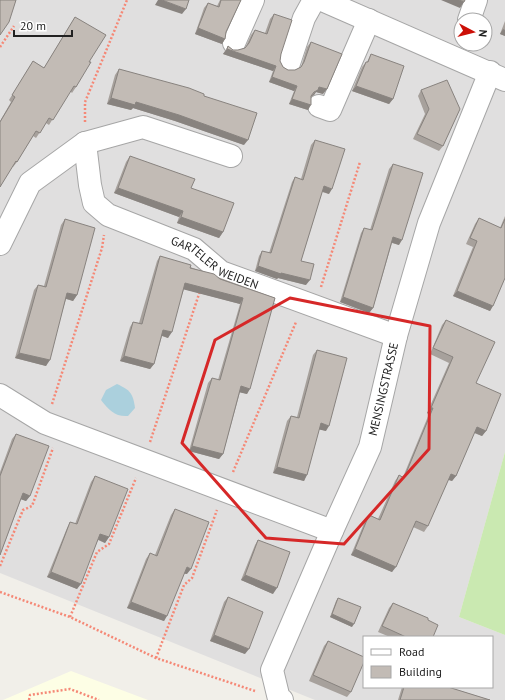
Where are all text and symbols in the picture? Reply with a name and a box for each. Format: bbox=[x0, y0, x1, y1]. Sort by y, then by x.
scale bar bbox=[14, 12, 72, 38]
north arrow bbox=[453, 12, 493, 52]
text: 20 m bbox=[20, 18, 46, 33]
text: N bbox=[476, 29, 490, 38]
street label: GARTELER WEIDEN bbox=[169, 233, 261, 292]
street label: MENSINGSTRASSE bbox=[365, 341, 401, 437]
legend bbox=[363, 636, 493, 688]
text: Road bbox=[399, 644, 424, 659]
text: Building bbox=[399, 664, 442, 679]

